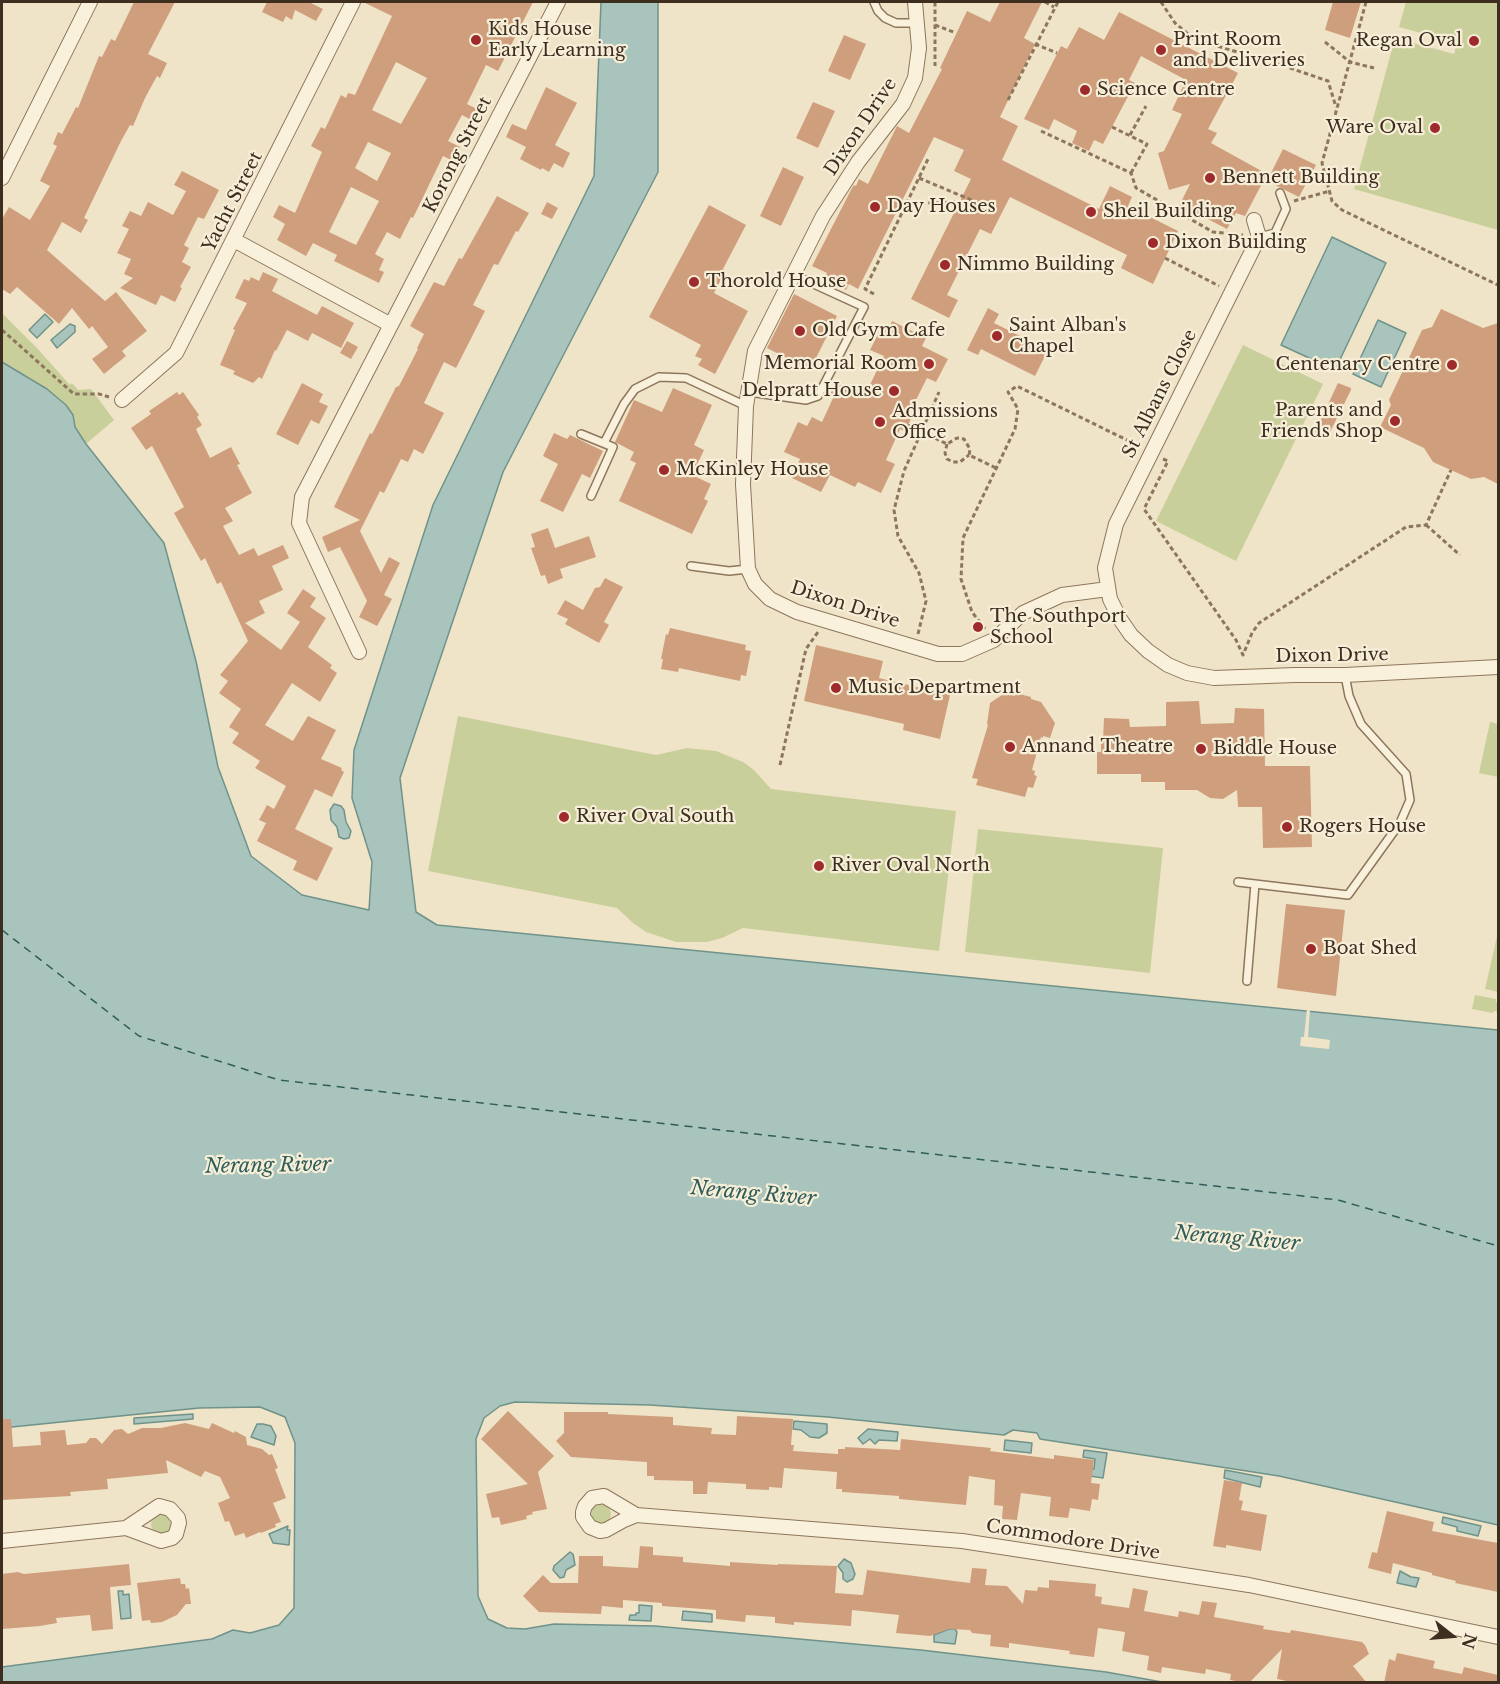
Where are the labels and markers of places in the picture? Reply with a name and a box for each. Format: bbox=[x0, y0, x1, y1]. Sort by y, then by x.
place label: Kids House Early Learning bbox=[488, 19, 626, 62]
place label: Print Room and Deliveries bbox=[1173, 29, 1305, 72]
place label: Regan Oval bbox=[1356, 30, 1462, 52]
marker: Kids House Early Learning bbox=[469, 33, 483, 47]
marker: Regan Oval bbox=[1467, 34, 1481, 48]
marker: Print Room and Deliveries bbox=[1154, 43, 1168, 57]
place label: Science Centre bbox=[1097, 79, 1235, 101]
marker: Science Centre bbox=[1078, 83, 1092, 97]
place label: Ware Oval bbox=[1326, 117, 1423, 139]
marker: Ware Oval bbox=[1428, 121, 1442, 135]
place label: Bennett Building bbox=[1222, 167, 1379, 189]
marker: Bennett Building bbox=[1203, 171, 1217, 185]
place label: Day Houses bbox=[887, 196, 996, 218]
marker: Day Houses bbox=[868, 200, 882, 214]
place label: Sheil Building bbox=[1103, 201, 1234, 223]
marker: Sheil Building bbox=[1084, 205, 1098, 219]
place label: Dixon Building bbox=[1165, 232, 1306, 254]
marker: Dixon Building bbox=[1146, 236, 1160, 250]
place label: Nimmo Building bbox=[957, 254, 1114, 276]
marker: Nimmo Building bbox=[938, 258, 952, 272]
place label: Thorold House bbox=[706, 271, 846, 293]
marker: Thorold House bbox=[687, 275, 701, 289]
place label: Saint Alban's Chapel bbox=[1009, 315, 1126, 358]
place label: Old Gym Cafe bbox=[812, 320, 945, 342]
marker: Old Gym Cafe bbox=[793, 324, 807, 338]
marker: Saint Alban's Chapel bbox=[990, 329, 1004, 343]
place label: Memorial Room bbox=[764, 353, 917, 375]
place label: Centenary Centre bbox=[1275, 354, 1440, 376]
marker: Memorial Room bbox=[922, 357, 936, 371]
marker: Centenary Centre bbox=[1445, 358, 1459, 372]
place label: Delpratt House bbox=[742, 380, 882, 402]
marker: Delpratt House bbox=[887, 384, 901, 398]
place label: Parents and Friends Shop bbox=[1260, 400, 1383, 442]
place label: Admissions Office bbox=[892, 401, 998, 444]
marker: Parents and Friends Shop bbox=[1388, 414, 1402, 428]
marker: Admissions Office bbox=[873, 415, 887, 429]
place label: McKinley House bbox=[676, 459, 828, 481]
marker: McKinley House bbox=[657, 463, 671, 477]
place label: The Southport School bbox=[990, 606, 1126, 648]
marker: The Southport School bbox=[971, 620, 985, 634]
place label: Music Department bbox=[848, 677, 1021, 699]
marker: Music Department bbox=[829, 681, 843, 695]
place label: Annand Theatre bbox=[1022, 736, 1173, 758]
place label: Biddle House bbox=[1213, 738, 1337, 760]
marker: Annand Theatre bbox=[1003, 740, 1017, 754]
marker: Biddle House bbox=[1194, 742, 1208, 756]
place label: River Oval South bbox=[576, 806, 734, 828]
marker: River Oval South bbox=[557, 810, 571, 824]
place label: Rogers House bbox=[1299, 816, 1426, 838]
marker: Rogers House bbox=[1280, 820, 1294, 834]
place label: River Oval North bbox=[831, 855, 990, 877]
marker: River Oval North bbox=[812, 859, 826, 873]
place label: Boat Shed bbox=[1323, 938, 1417, 960]
marker: Boat Shed bbox=[1304, 942, 1318, 956]

